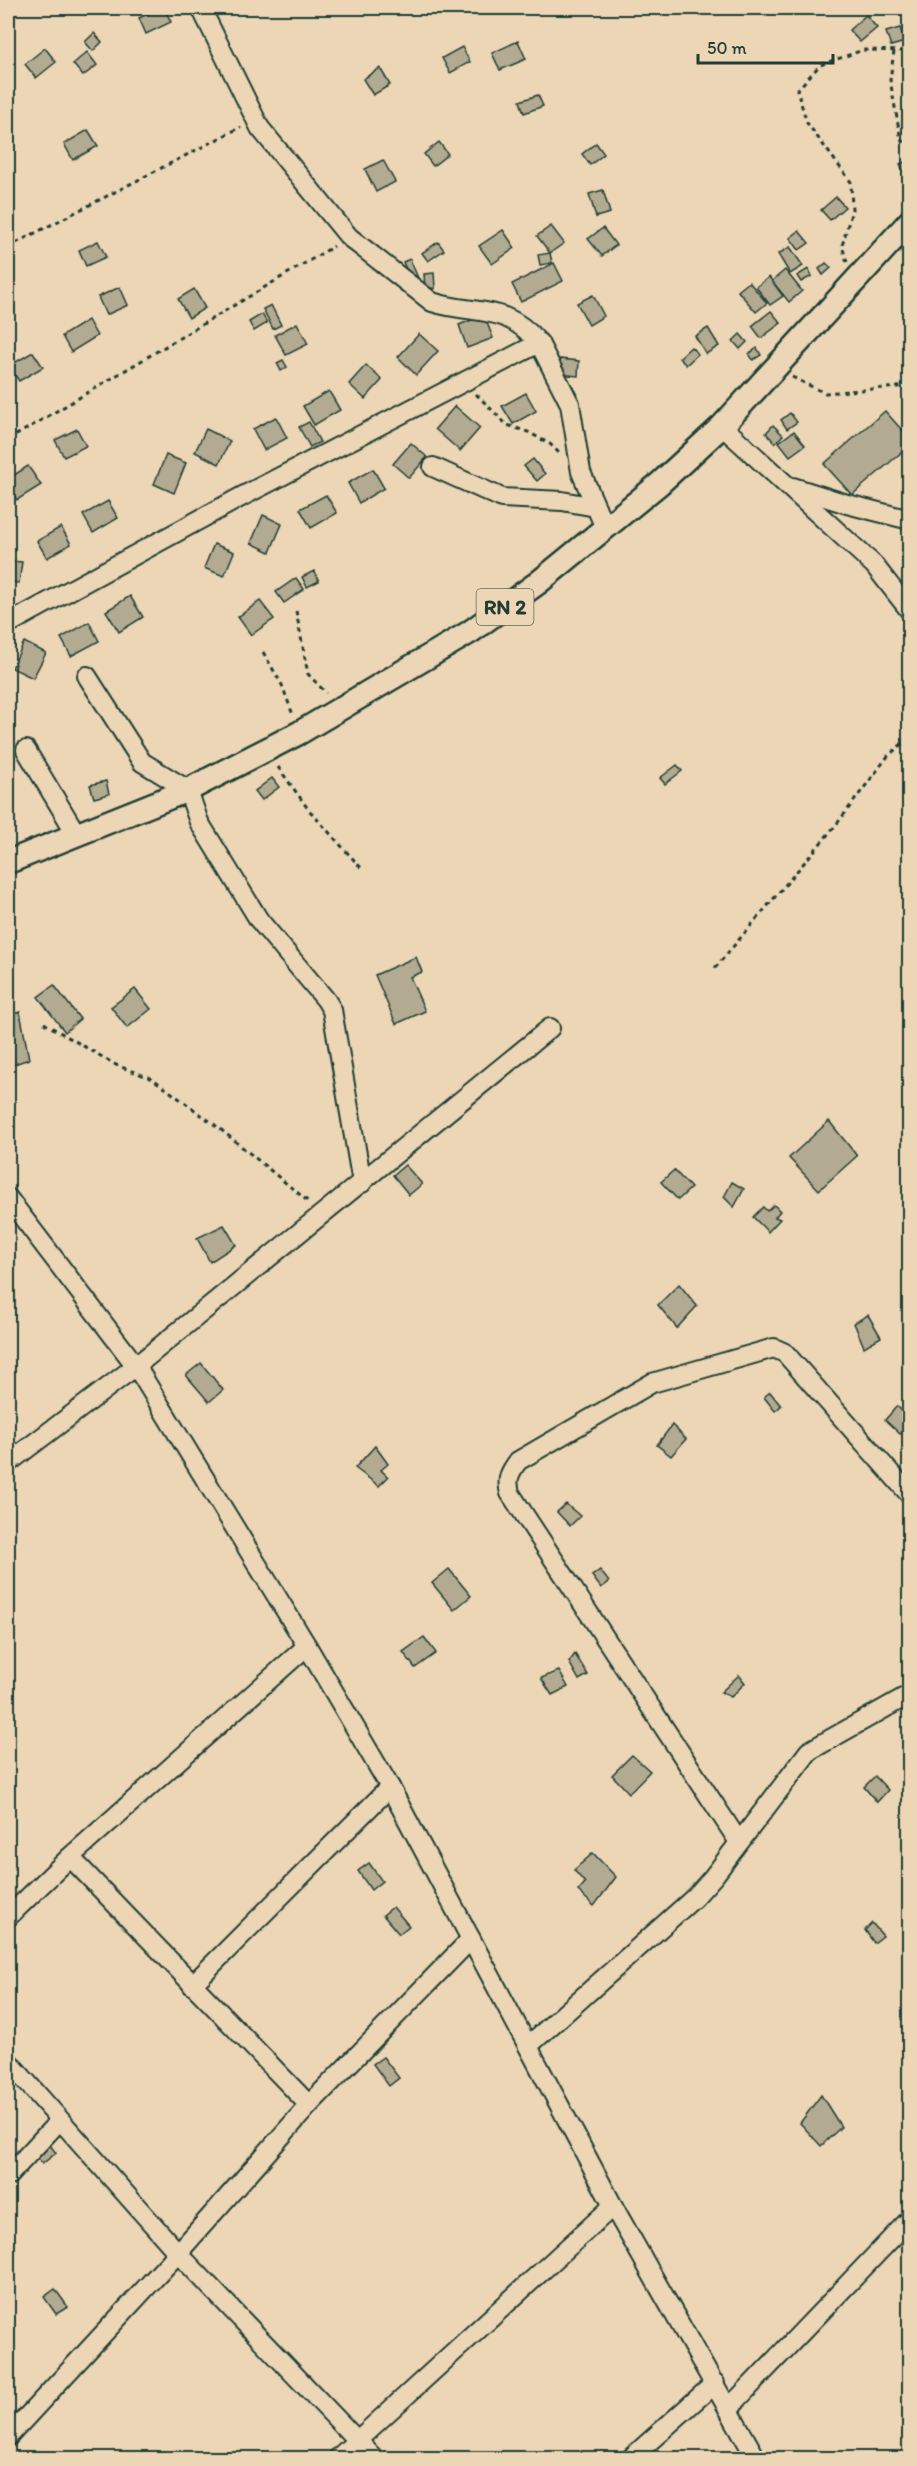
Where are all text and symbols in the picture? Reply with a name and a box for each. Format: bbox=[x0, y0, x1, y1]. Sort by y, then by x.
scale bar bbox=[698, 27, 833, 65]
text: 50 m bbox=[707, 37, 747, 59]
road number: RN 2 bbox=[476, 589, 534, 625]

